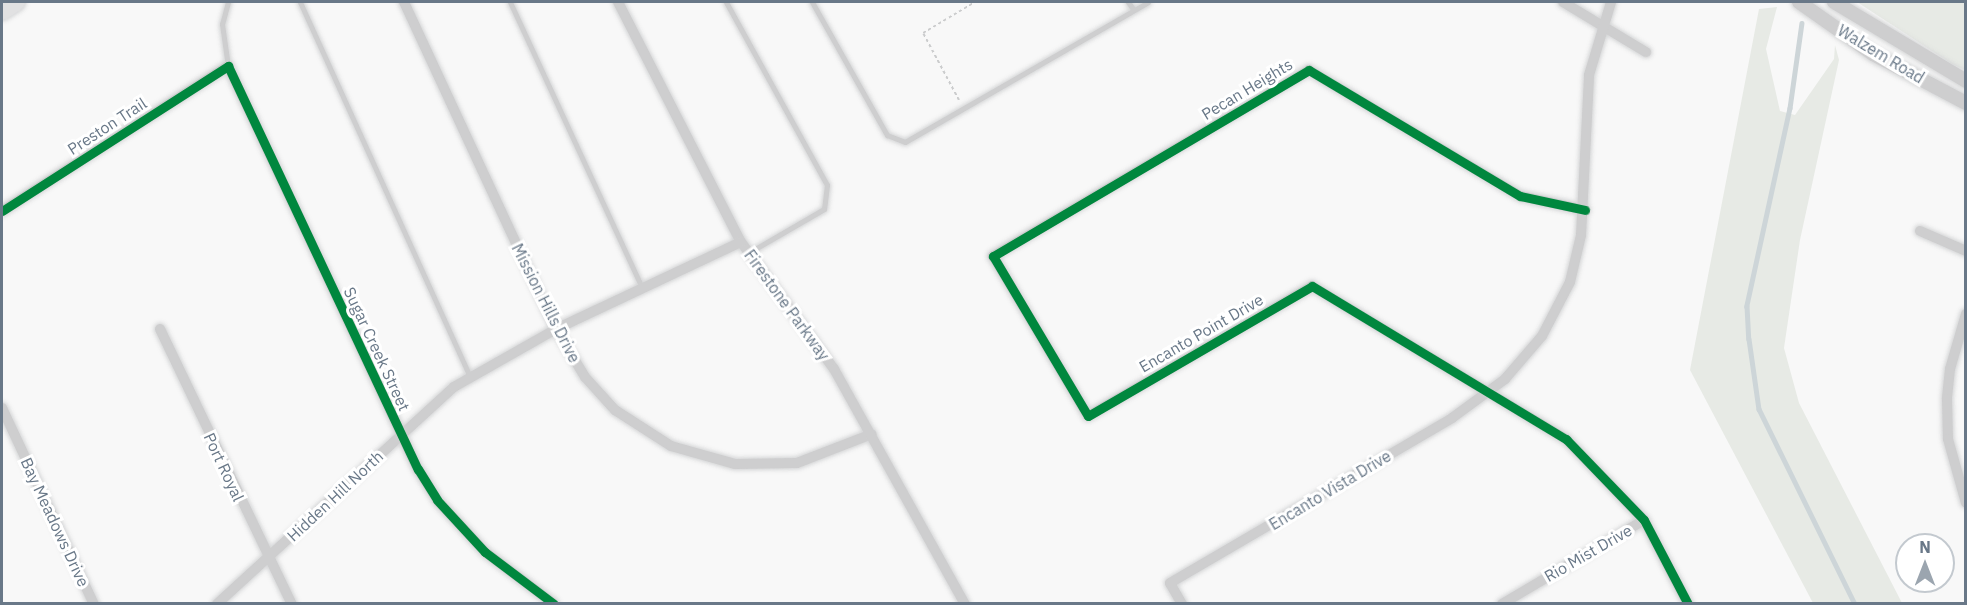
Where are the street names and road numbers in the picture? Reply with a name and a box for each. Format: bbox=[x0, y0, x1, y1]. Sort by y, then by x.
street label: Walzem Road bbox=[1834, 21, 1928, 87]
street label: Pecan Heights bbox=[1198, 54, 1296, 124]
street label: Preston Trail bbox=[64, 93, 150, 159]
street label: Mission Hills Drive bbox=[508, 240, 584, 366]
street label: Firestone Parkway bbox=[740, 246, 834, 364]
street label: Sugar Creek Street bbox=[340, 284, 414, 414]
street label: Encanto Point Drive bbox=[1135, 290, 1267, 376]
street label: Port Royal bbox=[200, 430, 248, 504]
street label: Encanto Vista Drive bbox=[1266, 446, 1394, 534]
street label: Hidden Hill North bbox=[283, 447, 387, 545]
street label: Bay Meadows Drive bbox=[17, 454, 93, 590]
street label: Rio Mist Drive bbox=[1541, 520, 1635, 586]

